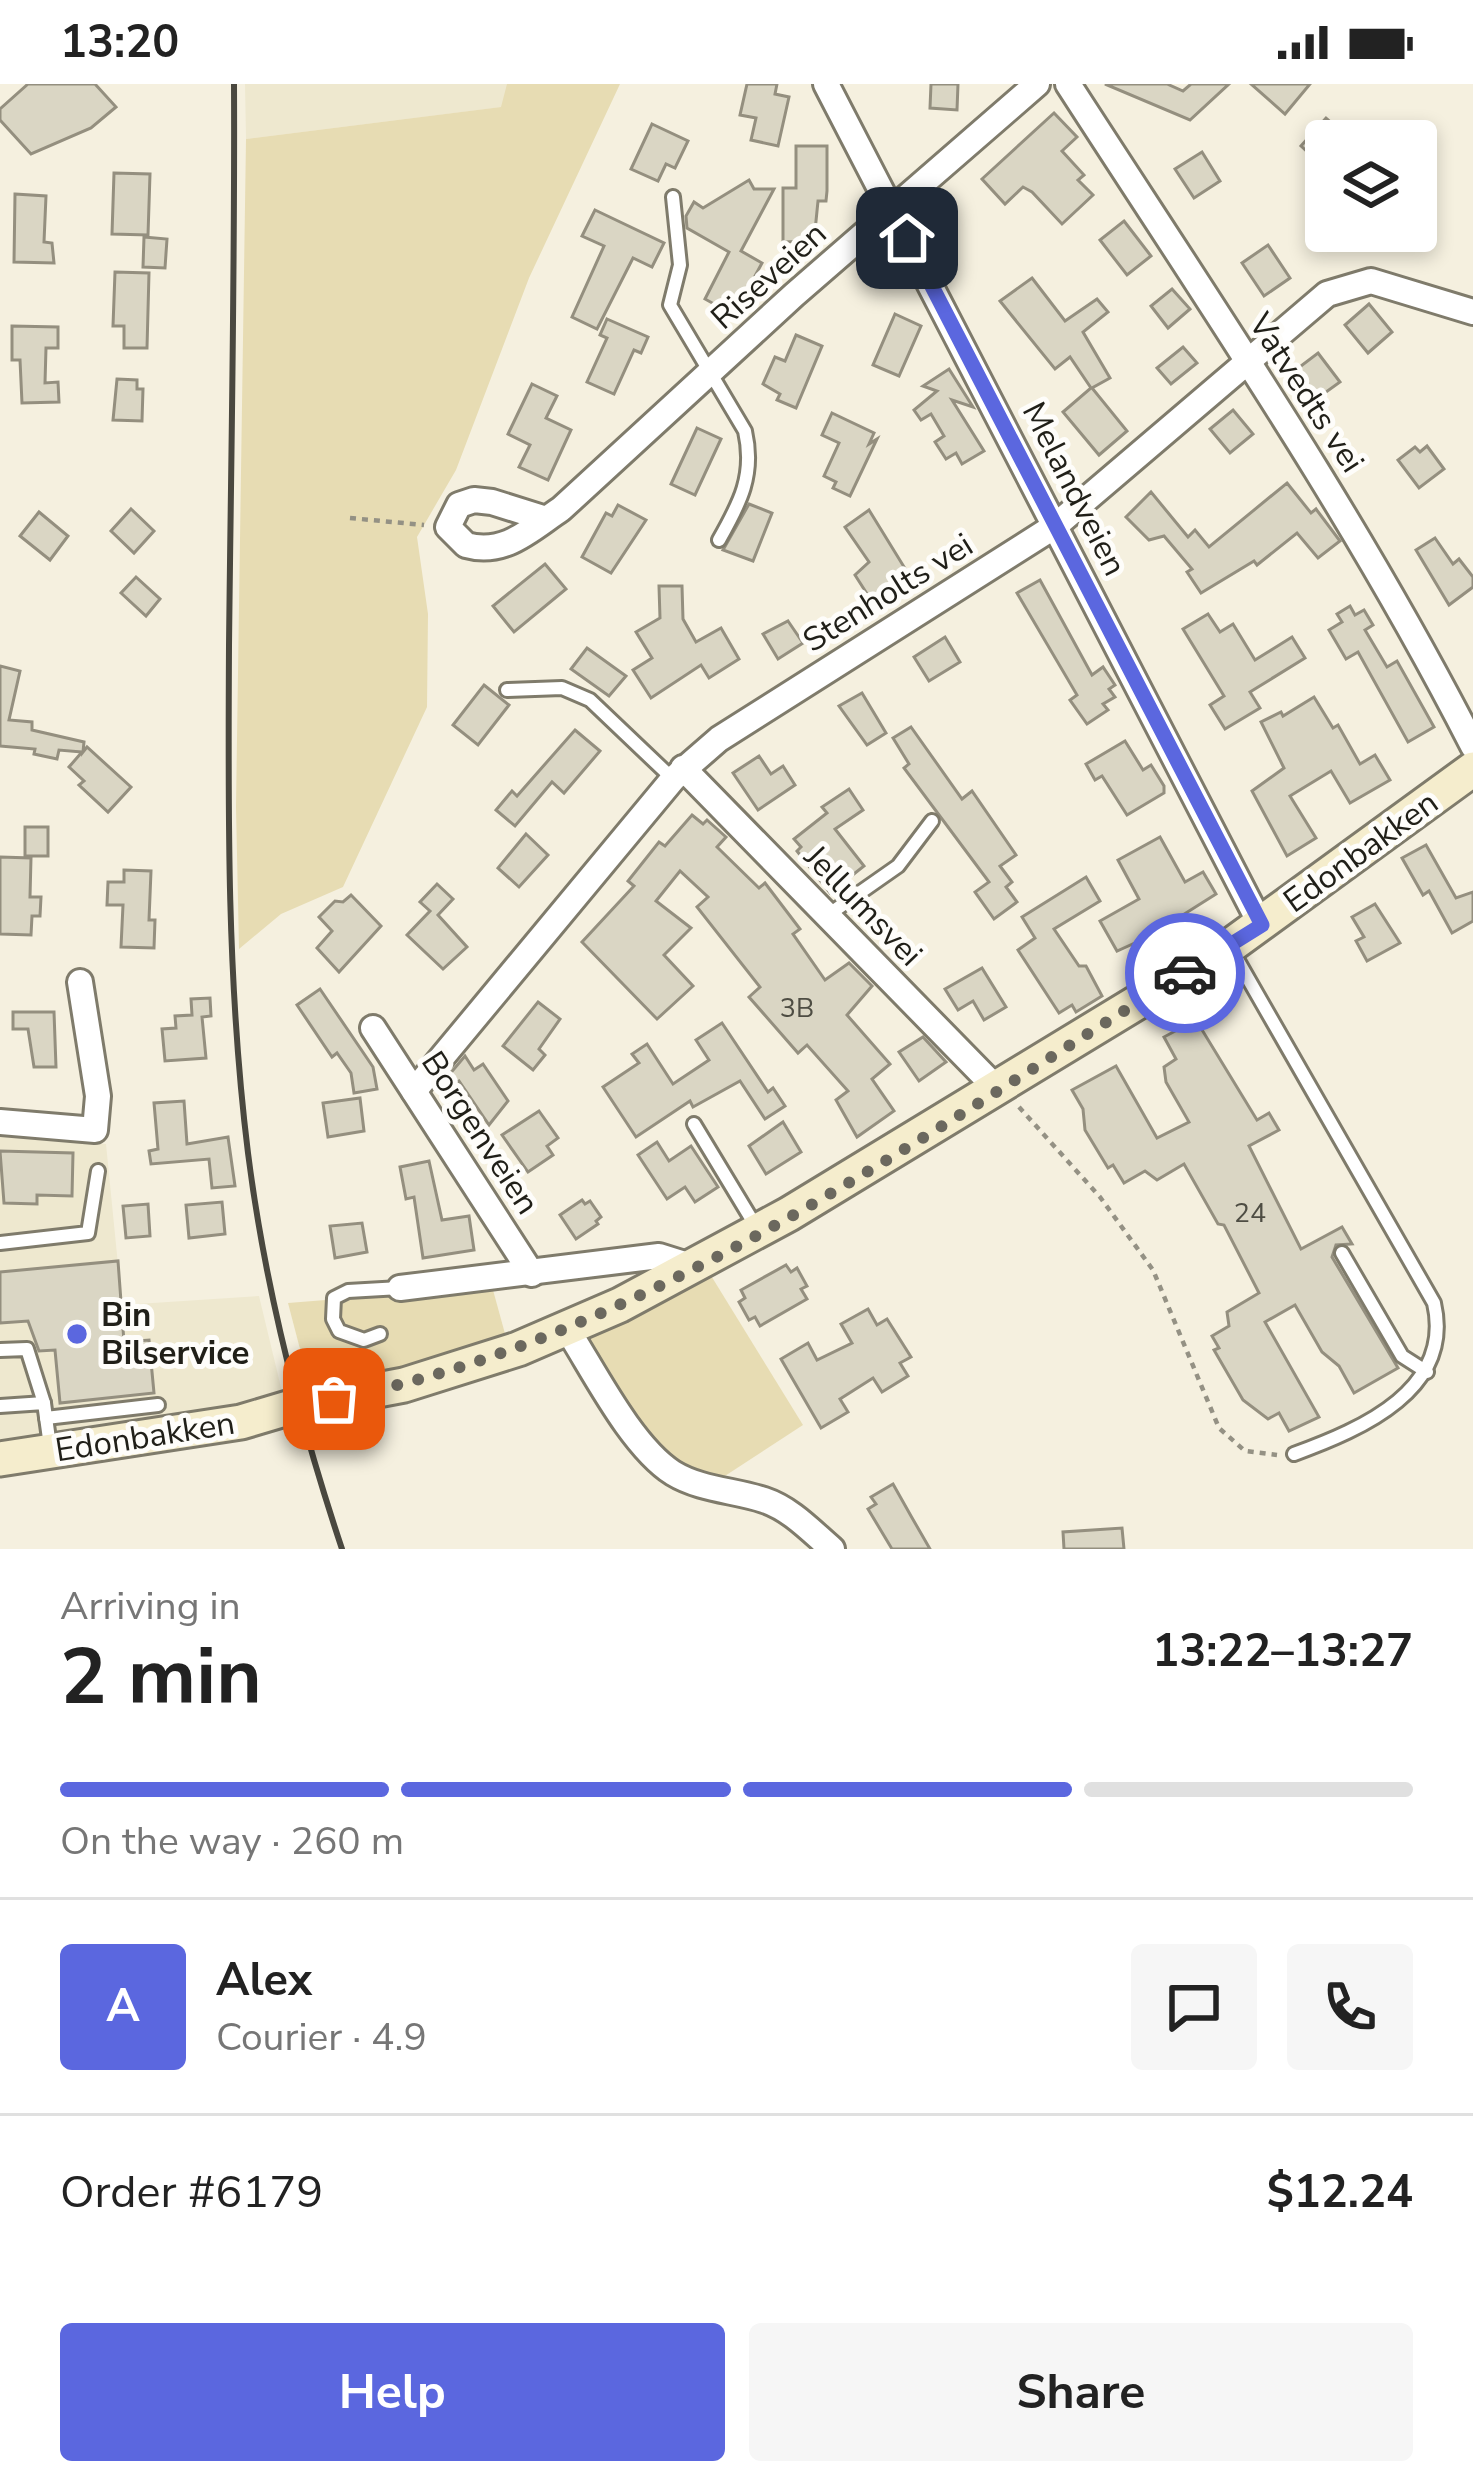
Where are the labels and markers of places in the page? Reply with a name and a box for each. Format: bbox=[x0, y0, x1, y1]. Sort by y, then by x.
pin bbox=[856, 187, 958, 289]
place label: Bin Bilservice bbox=[101, 1293, 249, 1376]
marker: Bin Bilservice bbox=[64, 1321, 90, 1347]
pin bbox=[283, 1348, 385, 1450]

